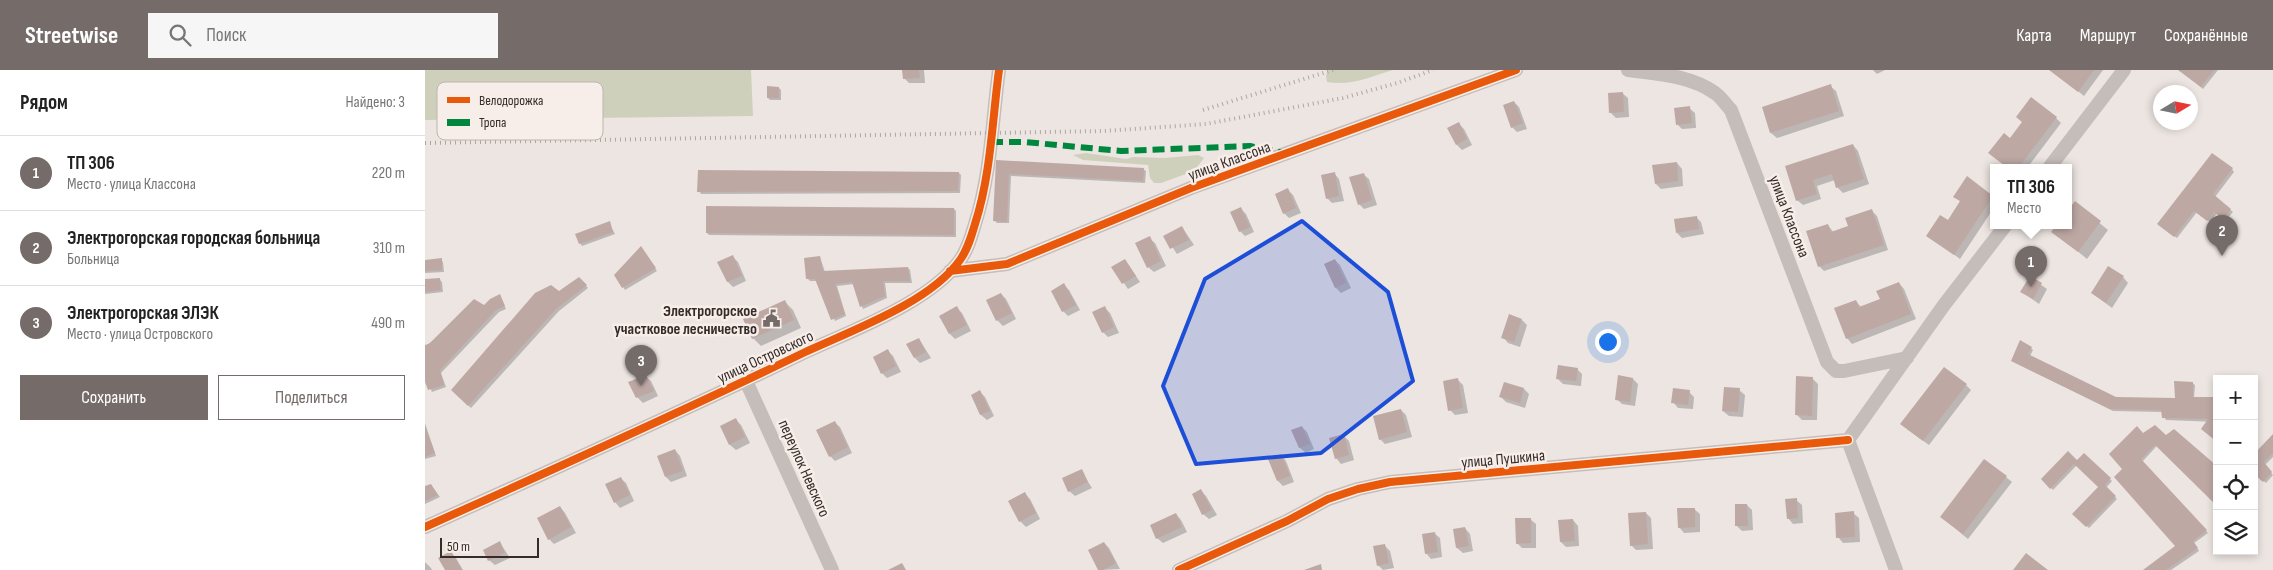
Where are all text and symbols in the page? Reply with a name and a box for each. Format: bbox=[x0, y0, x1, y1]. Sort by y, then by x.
search box bbox=[148, 13, 498, 58]
text: Streetwise bbox=[25, 21, 118, 50]
icon: search bbox=[166, 21, 194, 49]
text: Поиск bbox=[206, 24, 246, 47]
text: Карта bbox=[2016, 25, 2052, 46]
text: Маршрут bbox=[2080, 25, 2136, 46]
text: Сохранённые bbox=[2164, 25, 2248, 46]
legend bbox=[437, 82, 603, 140]
north arrow bbox=[2153, 85, 2198, 130]
text: Рядом bbox=[20, 90, 68, 115]
text: Велодорожка bbox=[479, 92, 543, 109]
text: Найдено: 3 bbox=[345, 93, 405, 112]
text: Тропа bbox=[479, 114, 506, 131]
street label: улица Классона bbox=[1186, 138, 1273, 185]
text: ТП 306 bbox=[67, 152, 115, 175]
text: 1 bbox=[33, 164, 39, 183]
text: 220 m bbox=[372, 164, 405, 183]
popup bbox=[1990, 164, 2072, 229]
street label: улица Классона bbox=[1764, 173, 1813, 260]
text: Место · улица Классона bbox=[67, 175, 196, 194]
text: ТП 306 bbox=[2007, 176, 2055, 199]
text: Место bbox=[2007, 199, 2041, 218]
pin: 2 bbox=[2206, 215, 2238, 256]
text: Электрогорская городская больница bbox=[67, 227, 320, 250]
text: 2 bbox=[32, 239, 40, 258]
text: 310 m bbox=[373, 239, 405, 258]
pin: 1 bbox=[2015, 246, 2047, 287]
text: Больница bbox=[67, 250, 119, 269]
text: Электрогорская ЭЛЭК bbox=[67, 302, 219, 325]
place label: Электрогорское участковое лесничество bbox=[614, 302, 757, 339]
public building icon: Электрогорское участковое лесничество bbox=[761, 309, 781, 329]
text: 3 bbox=[32, 314, 40, 333]
text: 490 m bbox=[371, 314, 405, 333]
text: Место · улица Островского bbox=[67, 325, 213, 344]
street label: улица Островского bbox=[715, 327, 817, 388]
your location bbox=[1595, 329, 1621, 355]
pin: 3 bbox=[625, 345, 657, 386]
button: Сохранить bbox=[20, 375, 208, 420]
button: Поделиться bbox=[218, 375, 405, 420]
map controls bbox=[2213, 375, 2258, 555]
button: + bbox=[2213, 375, 2258, 420]
street label: переулок Невского bbox=[774, 417, 834, 520]
button: − bbox=[2213, 420, 2258, 465]
street label: улица Пушкина bbox=[1461, 446, 1546, 473]
button: locate bbox=[2213, 465, 2258, 510]
button: layers bbox=[2213, 510, 2258, 555]
scale bar bbox=[440, 535, 539, 558]
text: 50 m bbox=[447, 538, 470, 555]

